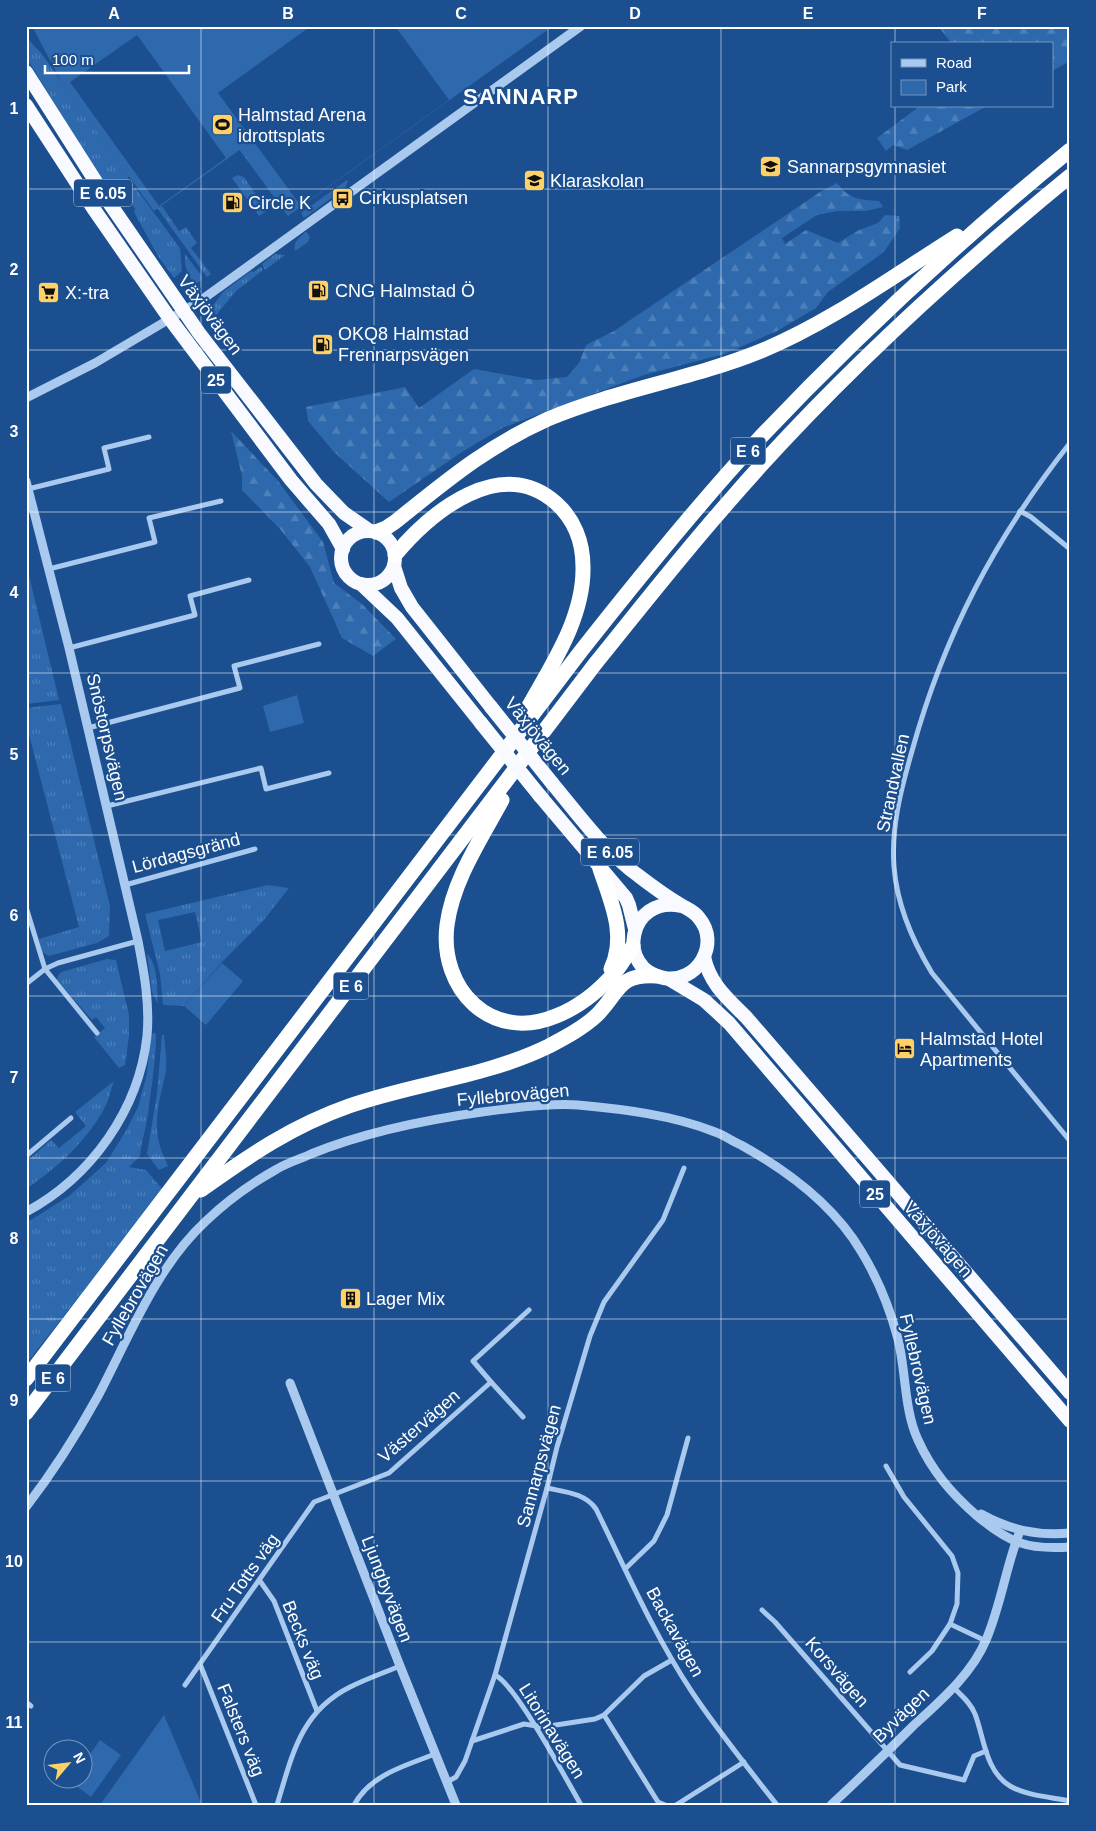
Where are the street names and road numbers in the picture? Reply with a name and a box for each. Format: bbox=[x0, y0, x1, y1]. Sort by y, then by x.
road number: E 6.05 bbox=[74, 180, 132, 207]
street label: Växjövägen bbox=[174, 271, 246, 359]
road number: 25 bbox=[201, 366, 231, 394]
road number: E 6 bbox=[730, 438, 766, 464]
street label: Snöstorpsvägen bbox=[83, 671, 131, 803]
street label: Växjövägen bbox=[501, 693, 575, 779]
street label: Strandvallen bbox=[873, 732, 913, 834]
street label: Lördagsgränd bbox=[130, 829, 242, 877]
road number: E 6.05 bbox=[581, 839, 639, 866]
road number: E 6 bbox=[334, 972, 368, 999]
street label: Fyllebrovägen bbox=[456, 1080, 570, 1110]
road number: 25 bbox=[860, 1180, 890, 1208]
street label: Växjövägen bbox=[900, 1197, 976, 1281]
street label: Fyllebrovägen bbox=[98, 1241, 172, 1349]
street label: Fyllebrovägen bbox=[896, 1312, 940, 1426]
road number: E 6 bbox=[36, 1365, 70, 1392]
street label: Västervägen bbox=[374, 1385, 464, 1467]
street label: Sannarpsvägen bbox=[513, 1403, 565, 1529]
street label: Fru Totts väg bbox=[207, 1530, 283, 1626]
street label: Ljungbyvägen bbox=[358, 1533, 416, 1645]
street label: Backavägen bbox=[642, 1584, 708, 1680]
street label: Becks väg bbox=[278, 1598, 328, 1682]
street label: Korsvägen bbox=[801, 1633, 873, 1711]
street label: Litorinavägen bbox=[515, 1680, 589, 1782]
street label: Falsters väg bbox=[213, 1681, 269, 1779]
street label: Byvägen bbox=[869, 1683, 933, 1747]

